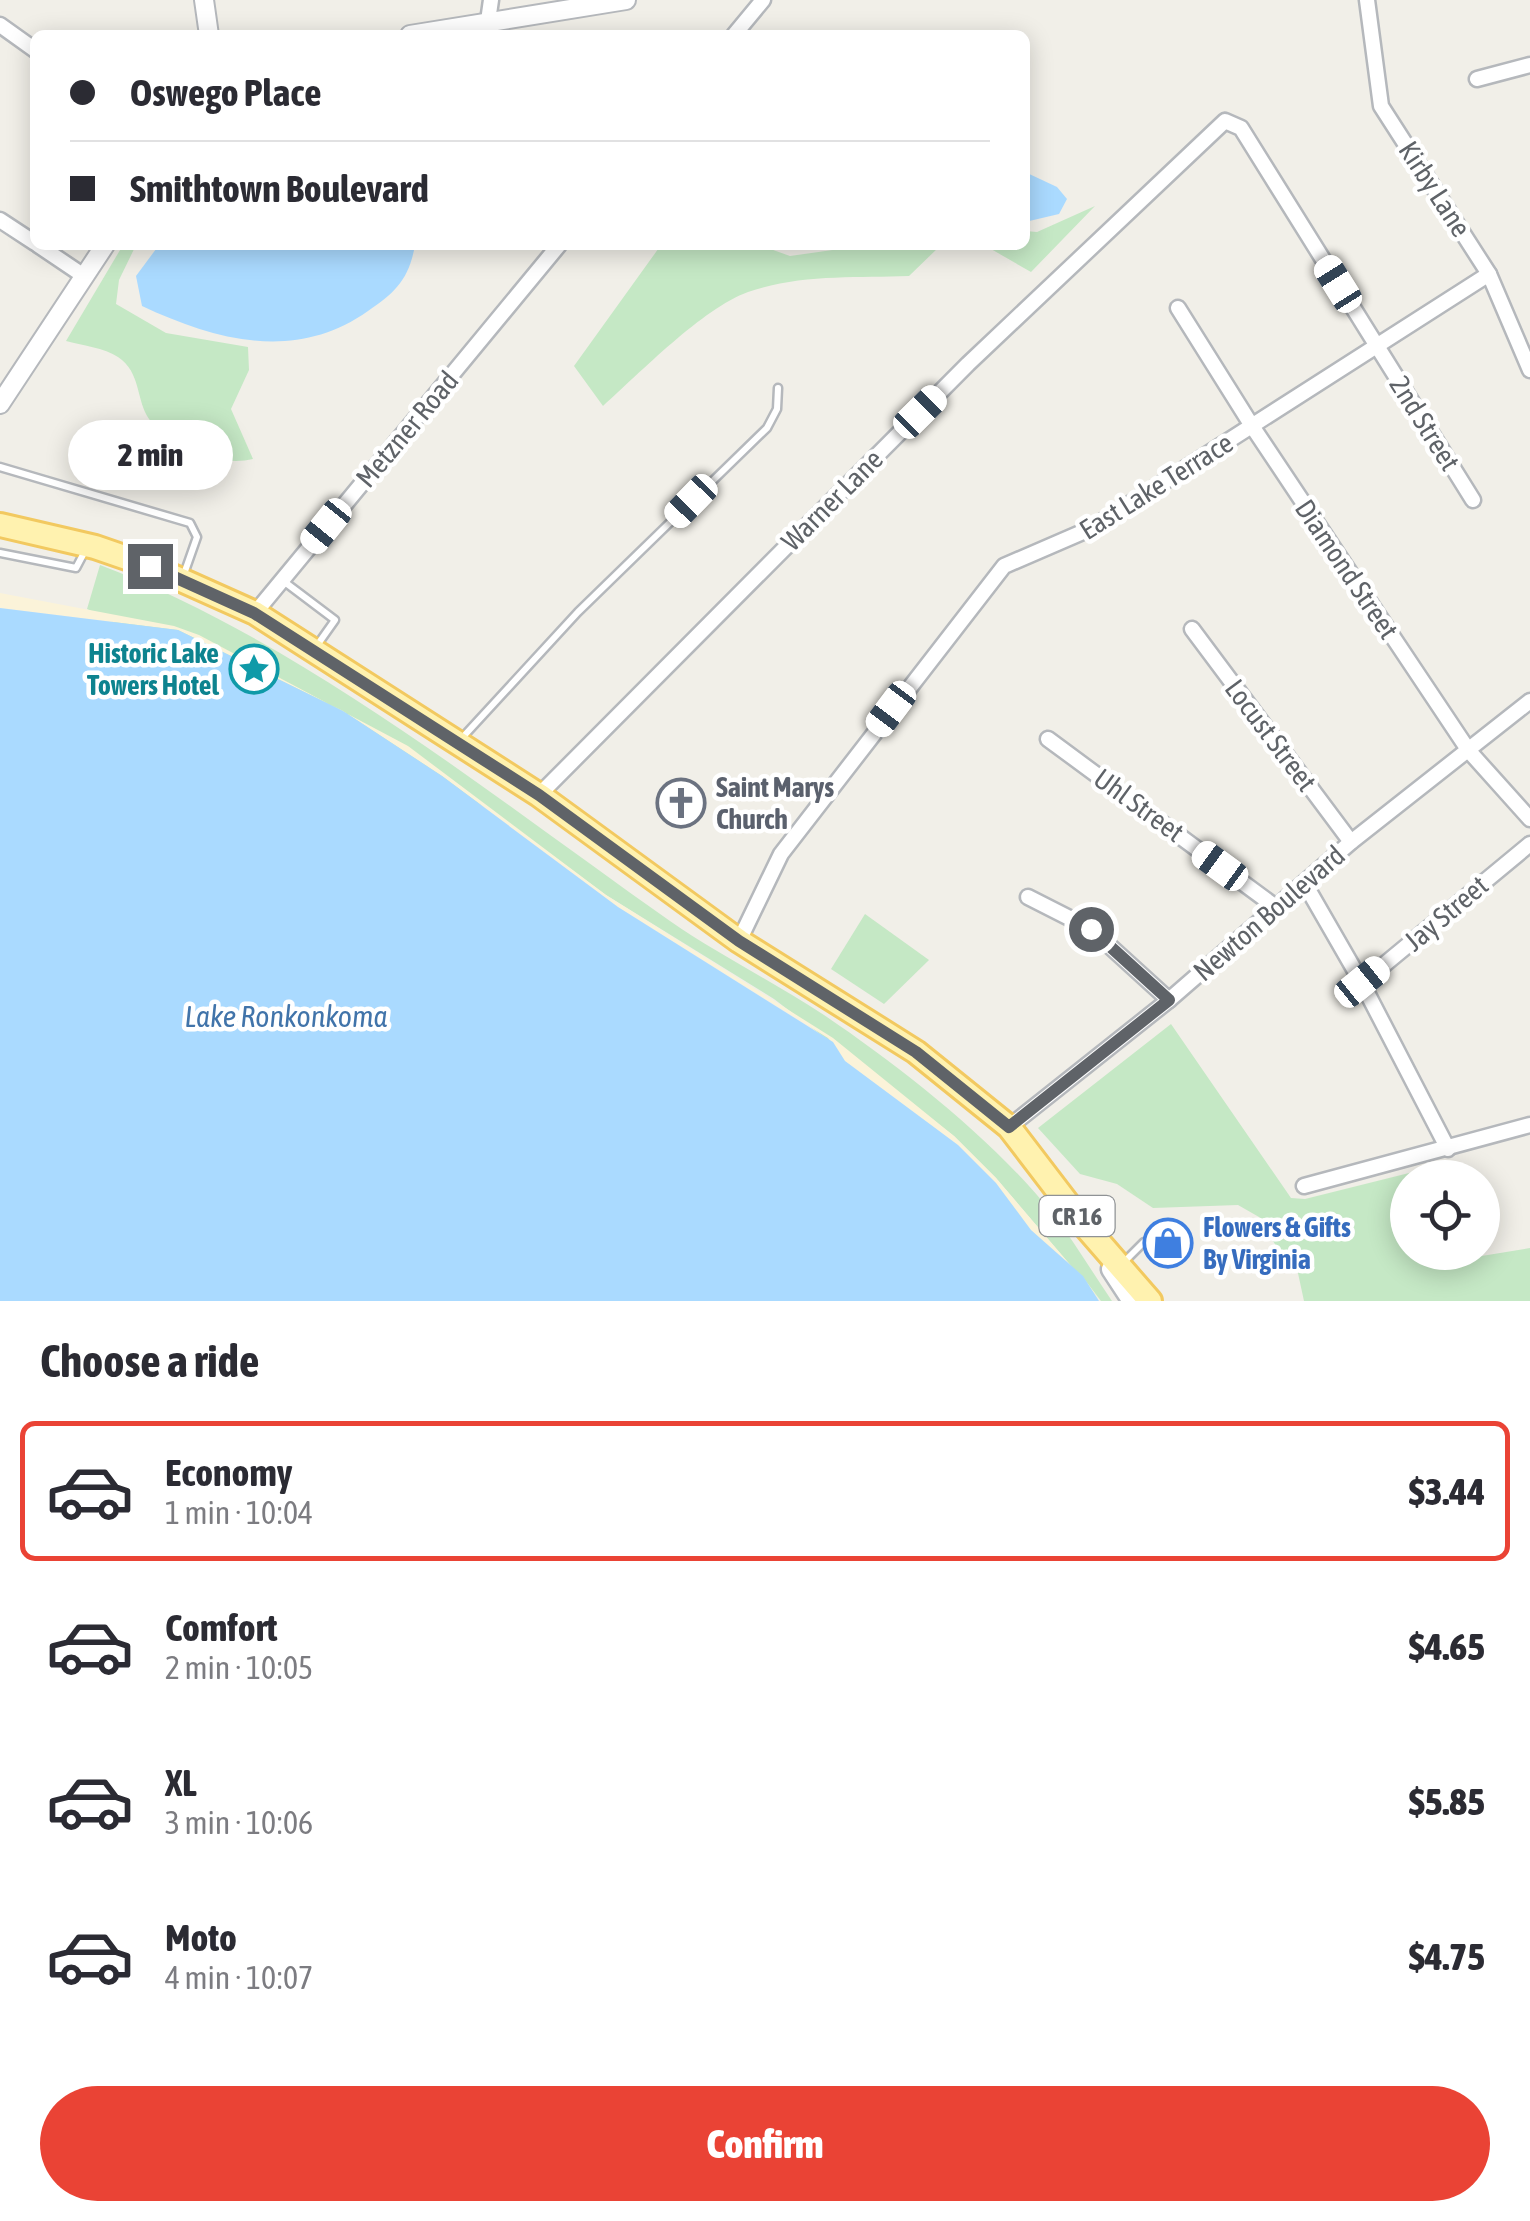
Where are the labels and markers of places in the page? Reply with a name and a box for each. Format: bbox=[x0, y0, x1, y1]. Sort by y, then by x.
place label: Historic Lake Towers Hotel bbox=[87, 637, 220, 701]
place icon: Historic Lake Towers Hotel bbox=[228, 643, 280, 695]
place label: Saint Marys Church bbox=[716, 771, 834, 835]
church icon: Saint Marys Church bbox=[655, 777, 707, 829]
place label: Flowers & Gifts By Virginia bbox=[1203, 1211, 1351, 1275]
shop icon: Flowers & Gifts By Virginia bbox=[1142, 1217, 1194, 1269]

